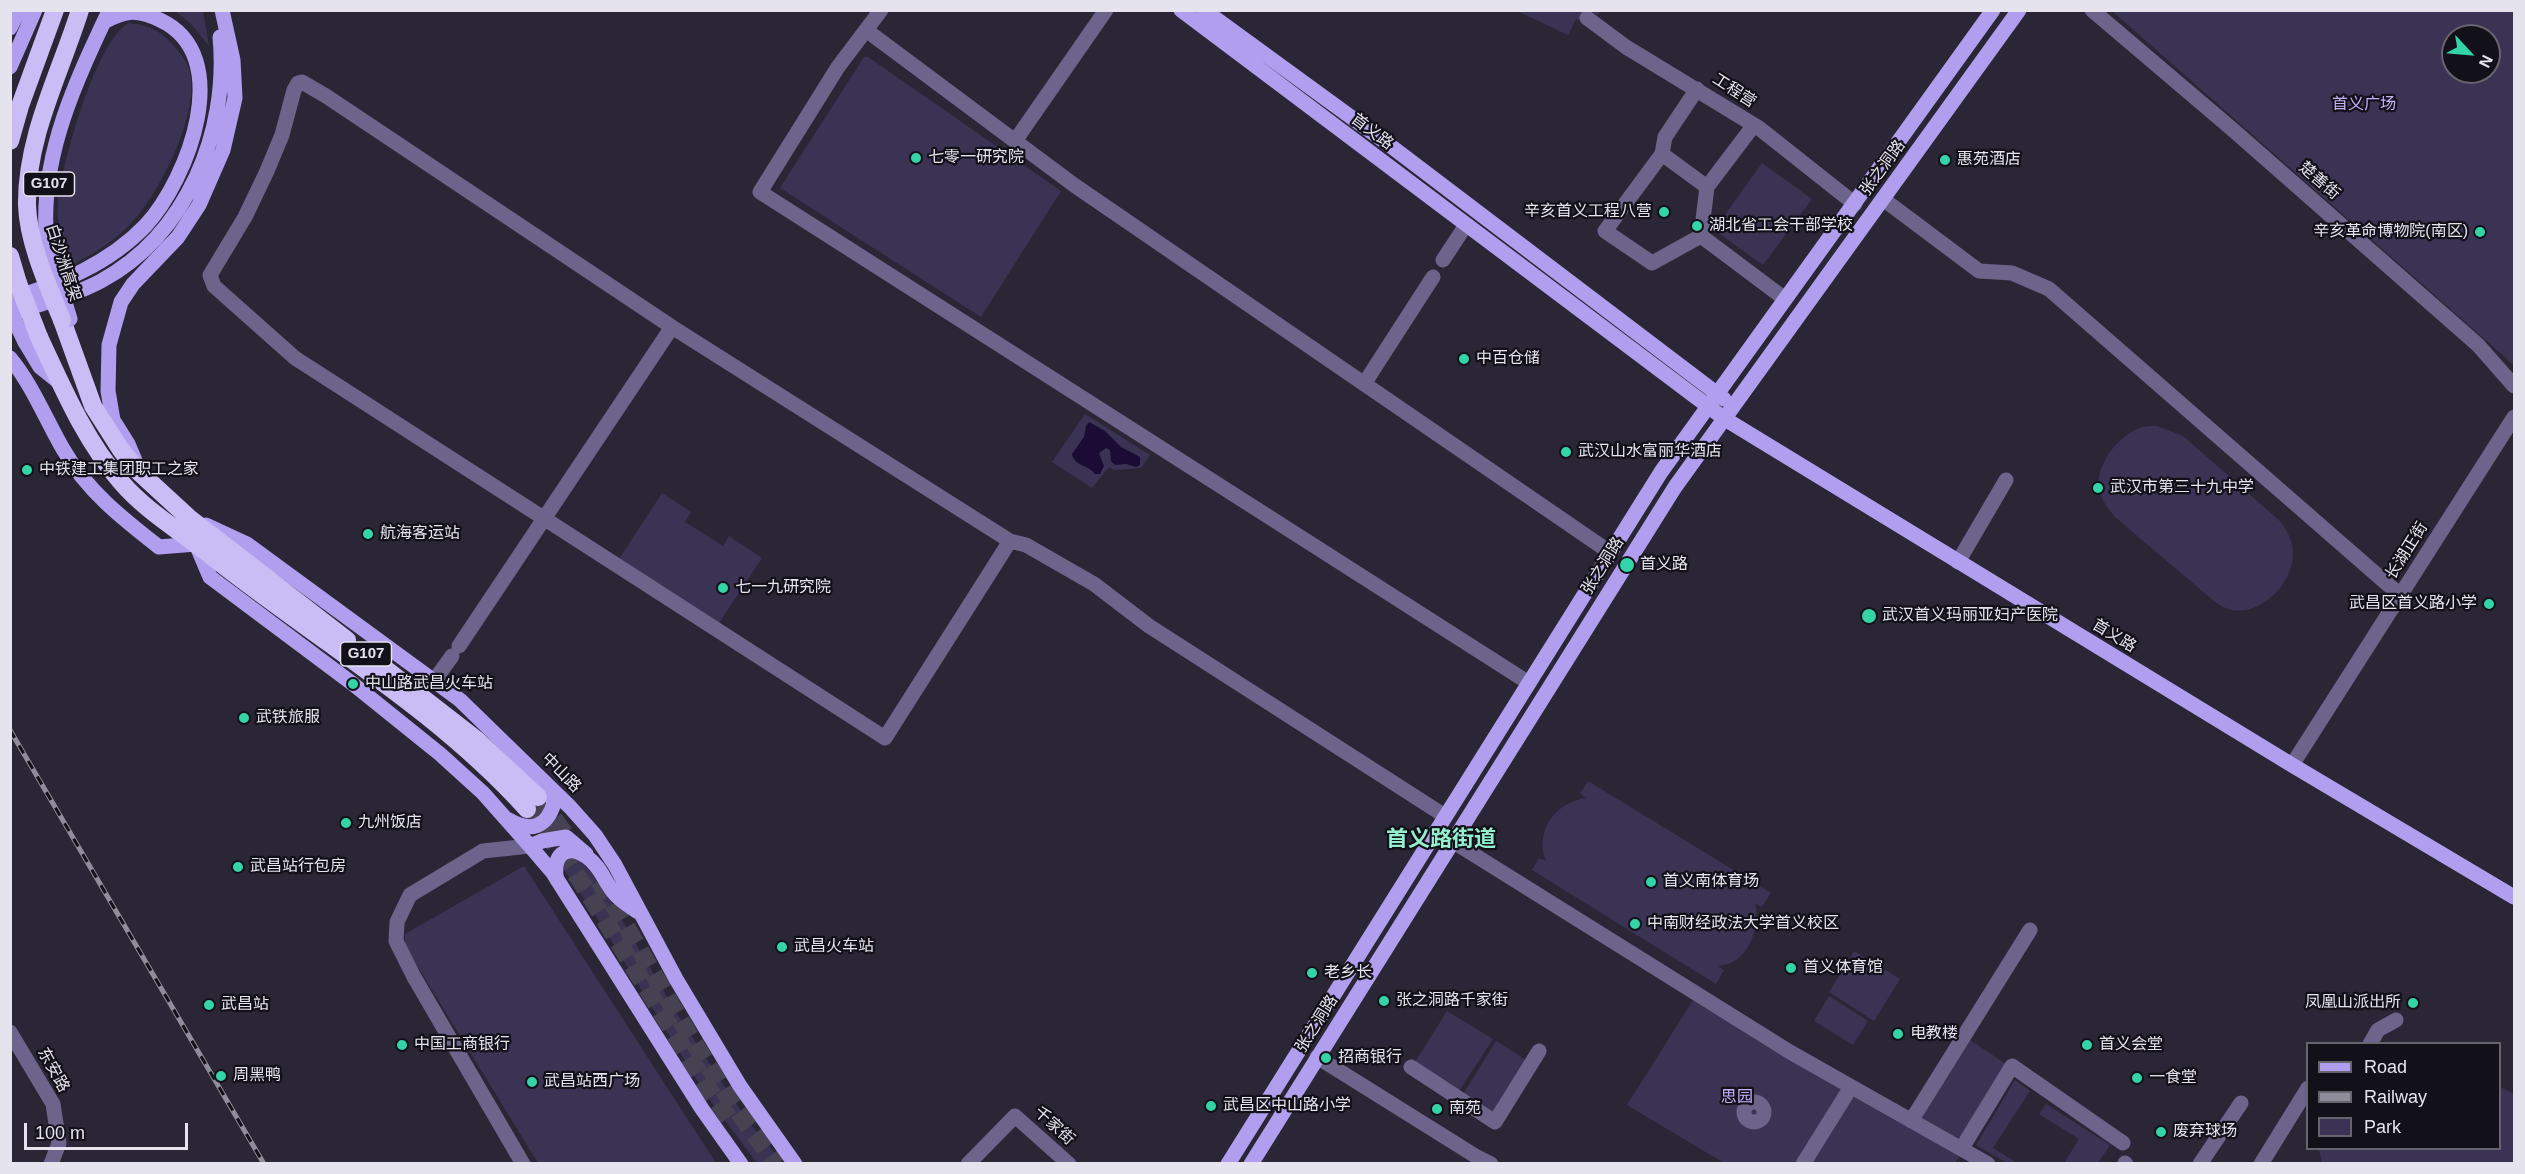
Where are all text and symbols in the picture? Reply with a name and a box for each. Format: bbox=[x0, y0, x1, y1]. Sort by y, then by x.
north arrow bbox=[2441, 24, 2501, 84]
text: N bbox=[2476, 52, 2496, 70]
street label: 工程营 bbox=[1709, 70, 1759, 112]
park label: 首义广场 bbox=[2332, 95, 2396, 115]
street label: 首义路 bbox=[1347, 110, 1397, 154]
street label: 张之洞路 bbox=[1856, 136, 1910, 200]
place label: 七零一研究院 bbox=[928, 148, 1024, 168]
place label: 惠苑酒店 bbox=[1957, 150, 2021, 170]
marker: 七零一研究院 bbox=[909, 151, 923, 165]
marker: 惠苑酒店 bbox=[1938, 153, 1952, 167]
street label: 楚善街 bbox=[2295, 158, 2343, 204]
road number: G107 bbox=[23, 172, 74, 196]
place label: 辛亥首义工程八营 bbox=[1524, 202, 1652, 222]
marker: 辛亥首义工程八营 bbox=[1657, 205, 1671, 219]
place label: 湖北省工会干部学校 bbox=[1709, 216, 1853, 236]
marker: 湖北省工会干部学校 bbox=[1690, 219, 1704, 233]
street label: 白沙洲高架 bbox=[42, 222, 84, 304]
place label: 辛亥革命博物院(南区) bbox=[2313, 222, 2468, 242]
marker: 辛亥革命博物院(南区) bbox=[2473, 225, 2487, 239]
place label: 中百仓储 bbox=[1476, 349, 1540, 369]
marker: 中百仓储 bbox=[1457, 352, 1471, 366]
place label: 武汉山水富丽华酒店 bbox=[1578, 442, 1722, 462]
marker: 武汉山水富丽华酒店 bbox=[1559, 445, 1573, 459]
place label: 中铁建工集团职工之家 bbox=[39, 460, 199, 480]
marker: 中铁建工集团职工之家 bbox=[20, 463, 34, 477]
place label: 武汉市第三十九中学 bbox=[2110, 478, 2254, 498]
marker: 武汉市第三十九中学 bbox=[2091, 481, 2105, 495]
street label: 长湖正街 bbox=[2382, 519, 2432, 583]
place label: 航海客运站 bbox=[380, 524, 460, 544]
marker: 航海客运站 bbox=[361, 527, 375, 541]
street label: 张之洞路 bbox=[1578, 534, 1628, 598]
place label: 首义路 bbox=[1640, 555, 1688, 575]
marker: 首义路 bbox=[1618, 556, 1636, 574]
place label: 七一九研究院 bbox=[735, 578, 831, 598]
marker: 七一九研究院 bbox=[716, 581, 730, 595]
place label: 武昌区首义路小学 bbox=[2349, 594, 2477, 614]
marker: 武昌区首义路小学 bbox=[2482, 597, 2496, 611]
place label: 武汉首义玛丽亚妇产医院 bbox=[1882, 606, 2058, 626]
marker: 武汉首义玛丽亚妇产医院 bbox=[1860, 607, 1878, 625]
street label: 首义路 bbox=[2088, 615, 2140, 657]
road number: G107 bbox=[340, 642, 392, 666]
place label: 中山路武昌火车站 bbox=[365, 674, 493, 694]
marker: 中山路武昌火车站 bbox=[346, 677, 360, 691]
place label: 武铁旅服 bbox=[256, 708, 320, 728]
marker: 武铁旅服 bbox=[237, 711, 251, 725]
street label: 中山路 bbox=[537, 749, 585, 797]
place label: 九州饭店 bbox=[358, 813, 422, 833]
marker: 九州饭店 bbox=[339, 816, 353, 830]
district label: 首义路街道 bbox=[1386, 827, 1496, 853]
place label: 武昌站行包房 bbox=[250, 857, 346, 877]
marker: 武昌站行包房 bbox=[231, 860, 245, 874]
place label: 首义南体育场 bbox=[1663, 872, 1759, 892]
marker: 首义南体育场 bbox=[1644, 875, 1658, 889]
place label: 中南财经政法大学首义校区 bbox=[1647, 914, 1839, 934]
marker: 中南财经政法大学首义校区 bbox=[1628, 917, 1642, 931]
place label: 武昌火车站 bbox=[794, 937, 874, 957]
marker: 武昌火车站 bbox=[775, 940, 789, 954]
place label: 首义体育馆 bbox=[1803, 958, 1883, 978]
marker: 首义体育馆 bbox=[1784, 961, 1798, 975]
place label: 老乡长 bbox=[1324, 963, 1372, 983]
marker: 老乡长 bbox=[1305, 966, 1319, 980]
place label: 张之洞路千家街 bbox=[1396, 991, 1508, 1011]
street label: 张之洞路 bbox=[1292, 992, 1342, 1056]
place label: 凤凰山派出所 bbox=[2305, 993, 2401, 1013]
marker: 张之洞路千家街 bbox=[1377, 994, 1391, 1008]
place label: 武昌站 bbox=[221, 995, 269, 1015]
marker: 凤凰山派出所 bbox=[2406, 996, 2420, 1010]
marker: 武昌站 bbox=[202, 998, 216, 1012]
place label: 电教楼 bbox=[1910, 1024, 1958, 1044]
marker: 电教楼 bbox=[1891, 1027, 1905, 1041]
place label: 中国工商银行 bbox=[414, 1035, 510, 1055]
place label: 首义会堂 bbox=[2099, 1035, 2163, 1055]
marker: 中国工商银行 bbox=[395, 1038, 409, 1052]
marker: 首义会堂 bbox=[2080, 1038, 2094, 1052]
legend bbox=[2306, 1042, 2501, 1150]
street label: 东安路 bbox=[33, 1044, 73, 1096]
place label: 招商银行 bbox=[1338, 1048, 1402, 1068]
marker: 招商银行 bbox=[1319, 1051, 1333, 1065]
text: Road bbox=[2364, 1057, 2407, 1077]
place label: 周黑鸭 bbox=[233, 1066, 281, 1086]
place label: 一食堂 bbox=[2149, 1068, 2197, 1088]
marker: 周黑鸭 bbox=[214, 1069, 228, 1083]
marker: 一食堂 bbox=[2130, 1071, 2144, 1085]
place label: 武昌站西广场 bbox=[544, 1072, 640, 1092]
marker: 武昌站西广场 bbox=[525, 1075, 539, 1089]
text: Railway bbox=[2364, 1087, 2427, 1107]
park label: 思园 bbox=[1721, 1088, 1753, 1108]
place label: 武昌区中山路小学 bbox=[1223, 1096, 1351, 1116]
marker: 武昌区中山路小学 bbox=[1204, 1099, 1218, 1113]
place label: 南苑 bbox=[1449, 1099, 1481, 1119]
marker: 南苑 bbox=[1430, 1102, 1444, 1116]
street label: 千家街 bbox=[1030, 1103, 1078, 1149]
scale bar bbox=[27, 1111, 190, 1149]
text: Park bbox=[2364, 1117, 2401, 1137]
place label: 废弃球场 bbox=[2173, 1122, 2237, 1142]
text: 100 m bbox=[35, 1123, 85, 1143]
marker: 废弃球场 bbox=[2154, 1125, 2168, 1139]

